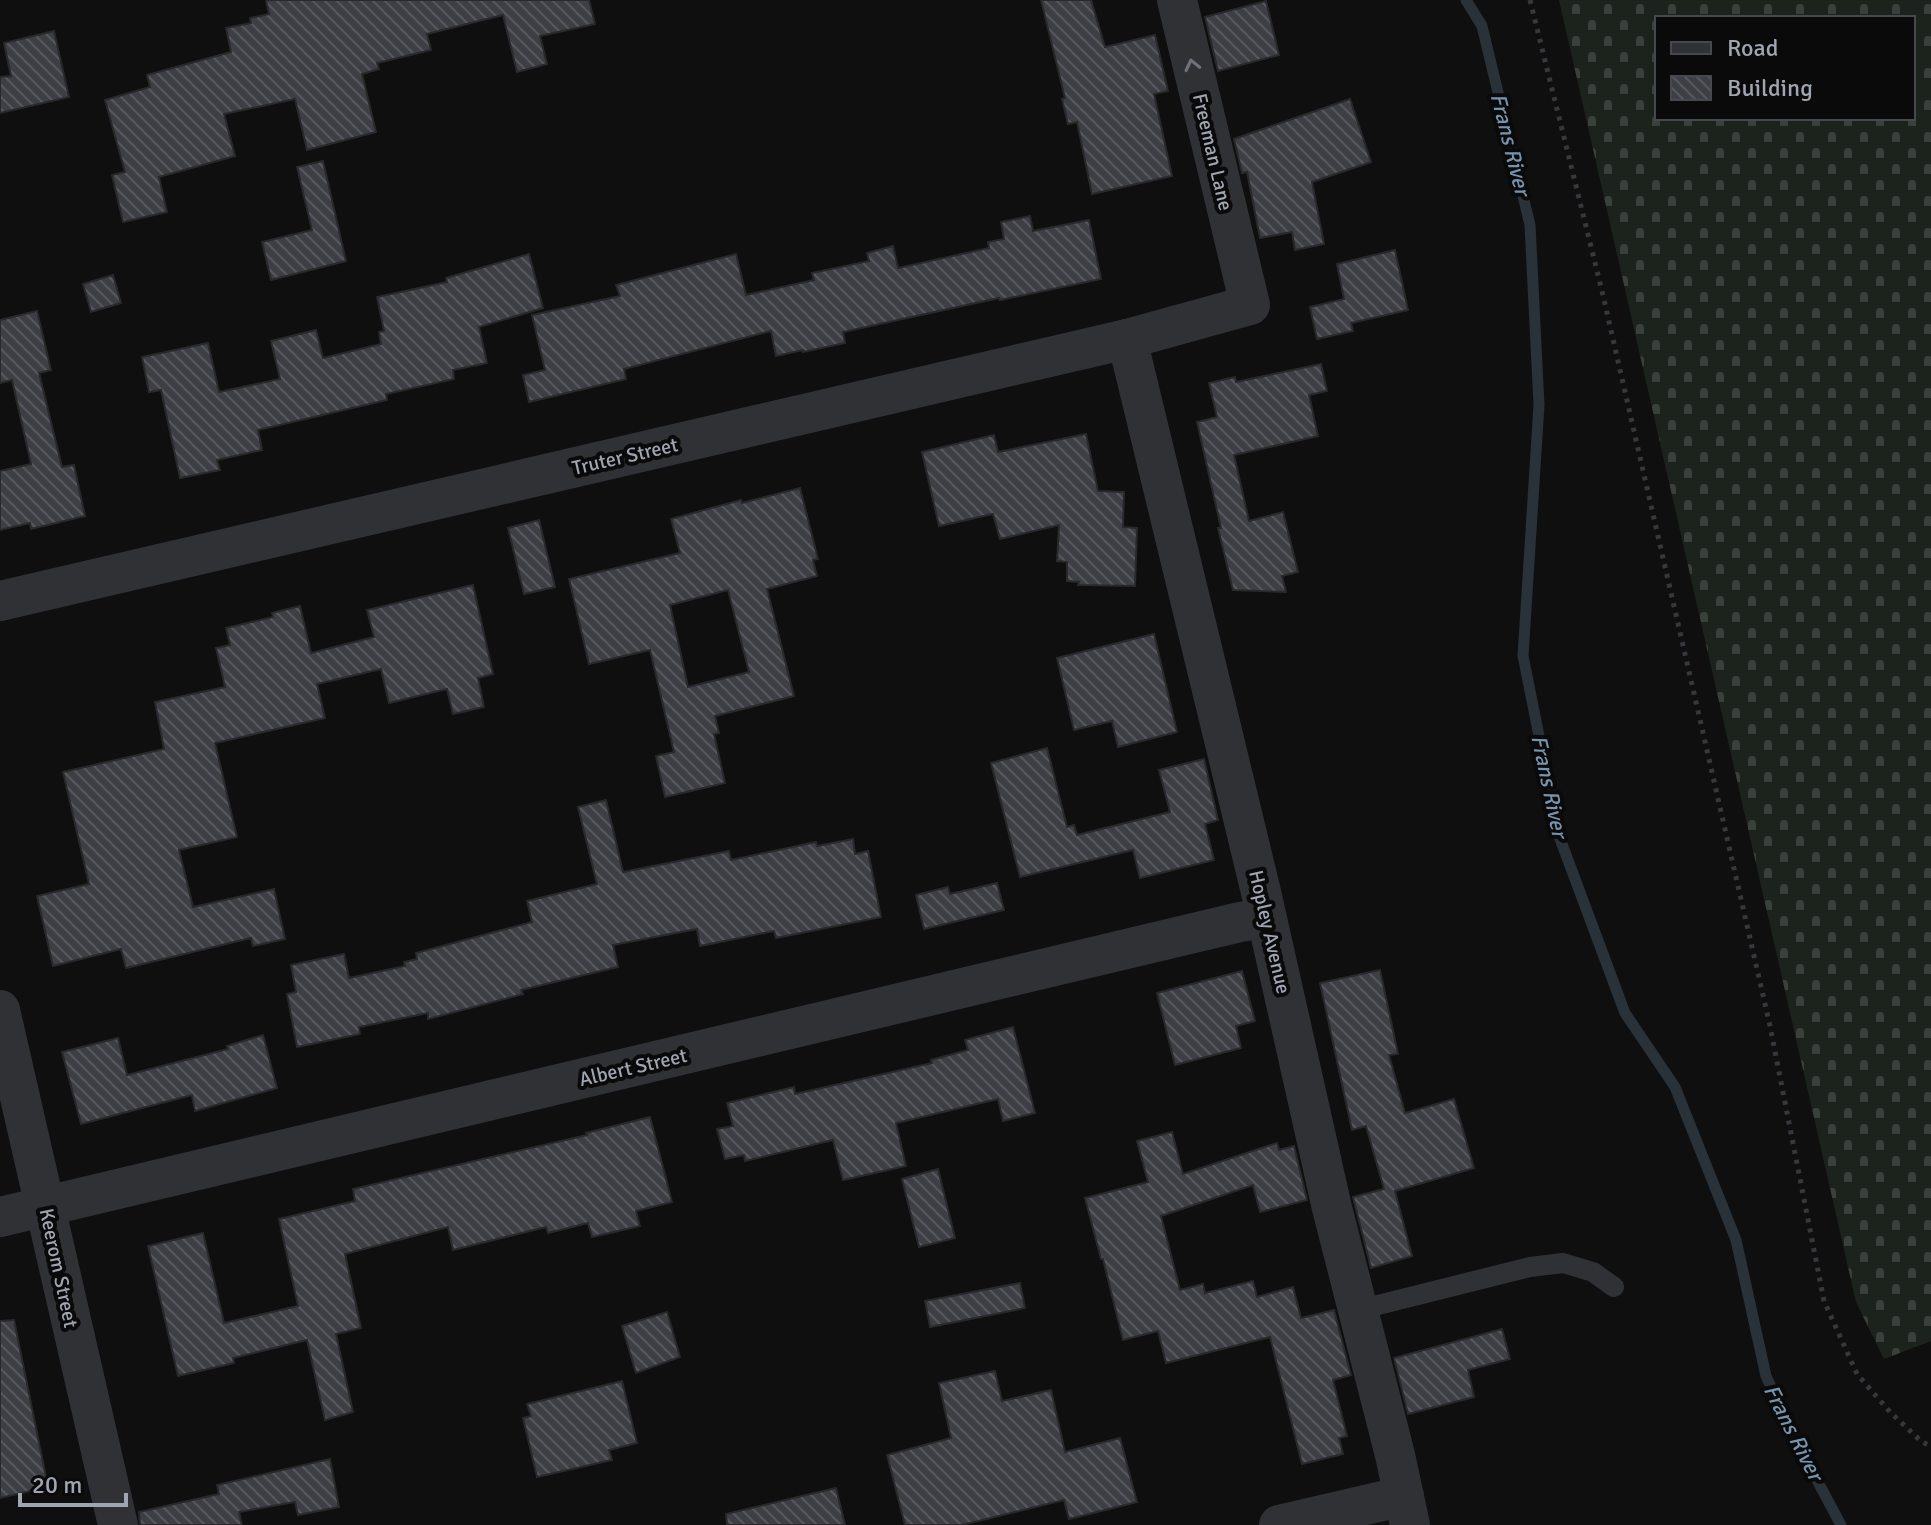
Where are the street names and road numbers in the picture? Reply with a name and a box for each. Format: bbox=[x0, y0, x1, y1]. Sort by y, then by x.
street label: Freeman Lane bbox=[1187, 91, 1238, 213]
street label: Truter Street bbox=[570, 432, 680, 481]
street label: Hopley Avenue bbox=[1243, 868, 1296, 996]
street label: Albert Street bbox=[577, 1043, 689, 1092]
street label: Keerom Street bbox=[34, 1206, 83, 1330]

